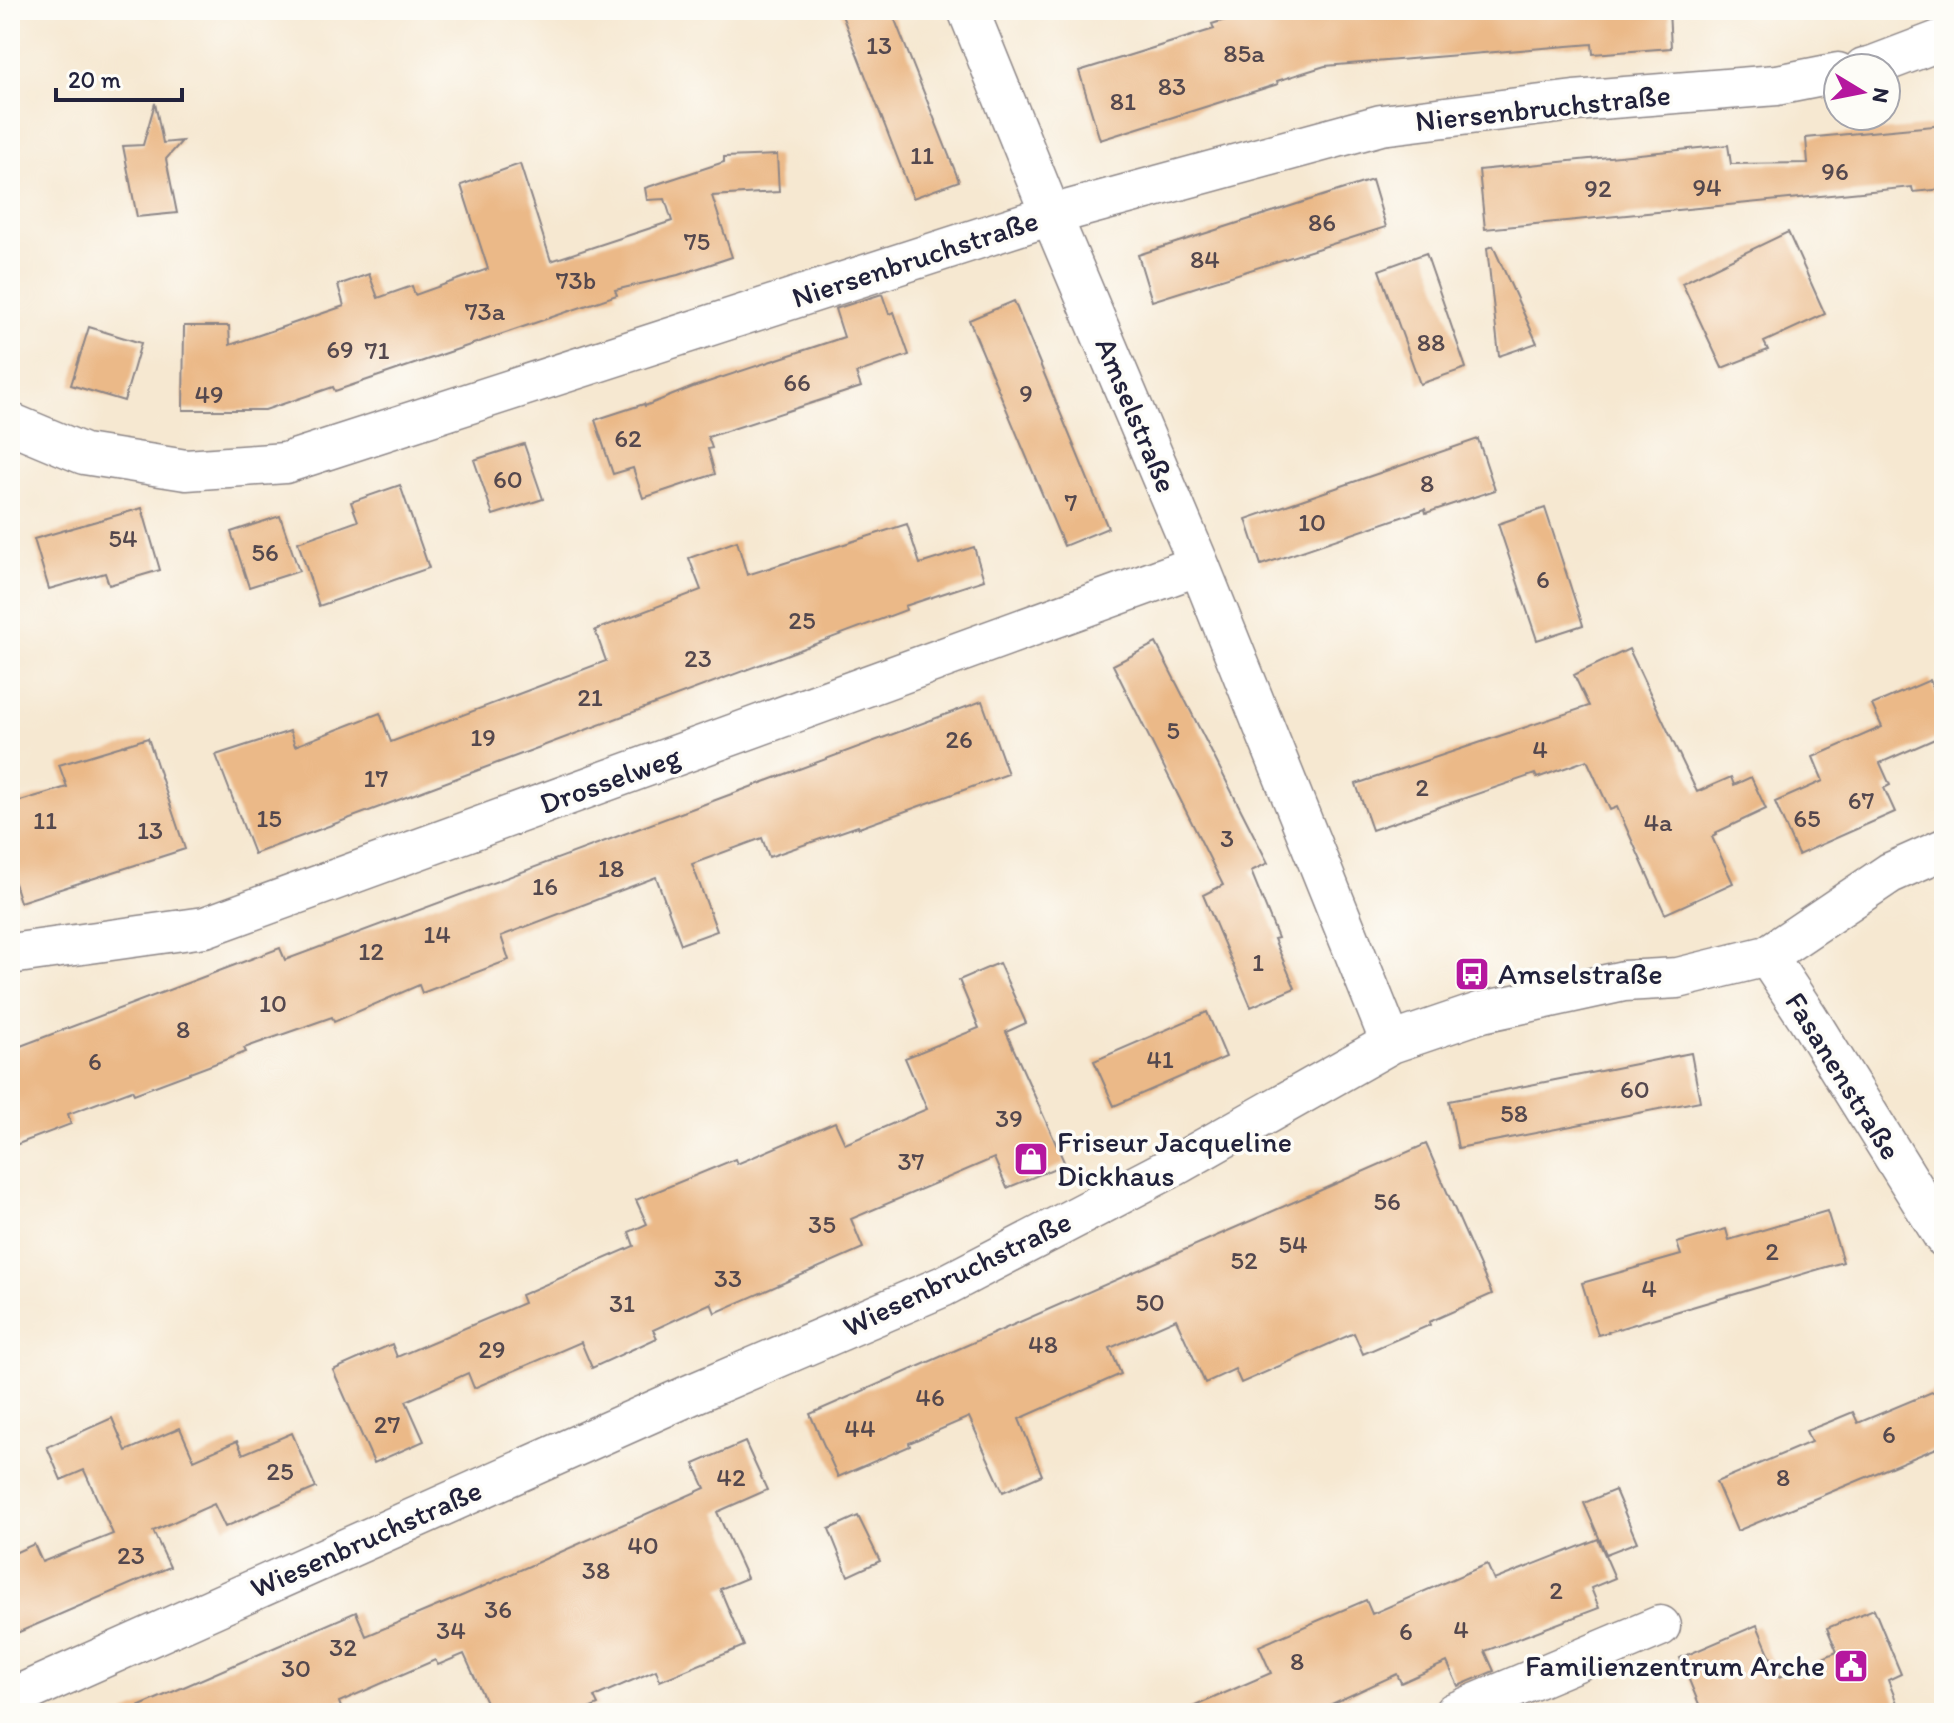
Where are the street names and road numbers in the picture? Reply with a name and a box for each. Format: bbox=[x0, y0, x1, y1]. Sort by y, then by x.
street label: Niersenbruchstraße bbox=[1413, 76, 1673, 139]
street label: Niersenbruchstraße bbox=[787, 201, 1043, 316]
street label: Amselstraße bbox=[1087, 332, 1186, 498]
street label: Drosselweg bbox=[534, 737, 686, 822]
street label: Fasanenstraße bbox=[1777, 985, 1910, 1166]
street label: Wiesenbruchstraße bbox=[837, 1202, 1077, 1345]
street label: Wiesenbruchstraße bbox=[244, 1471, 487, 1606]

